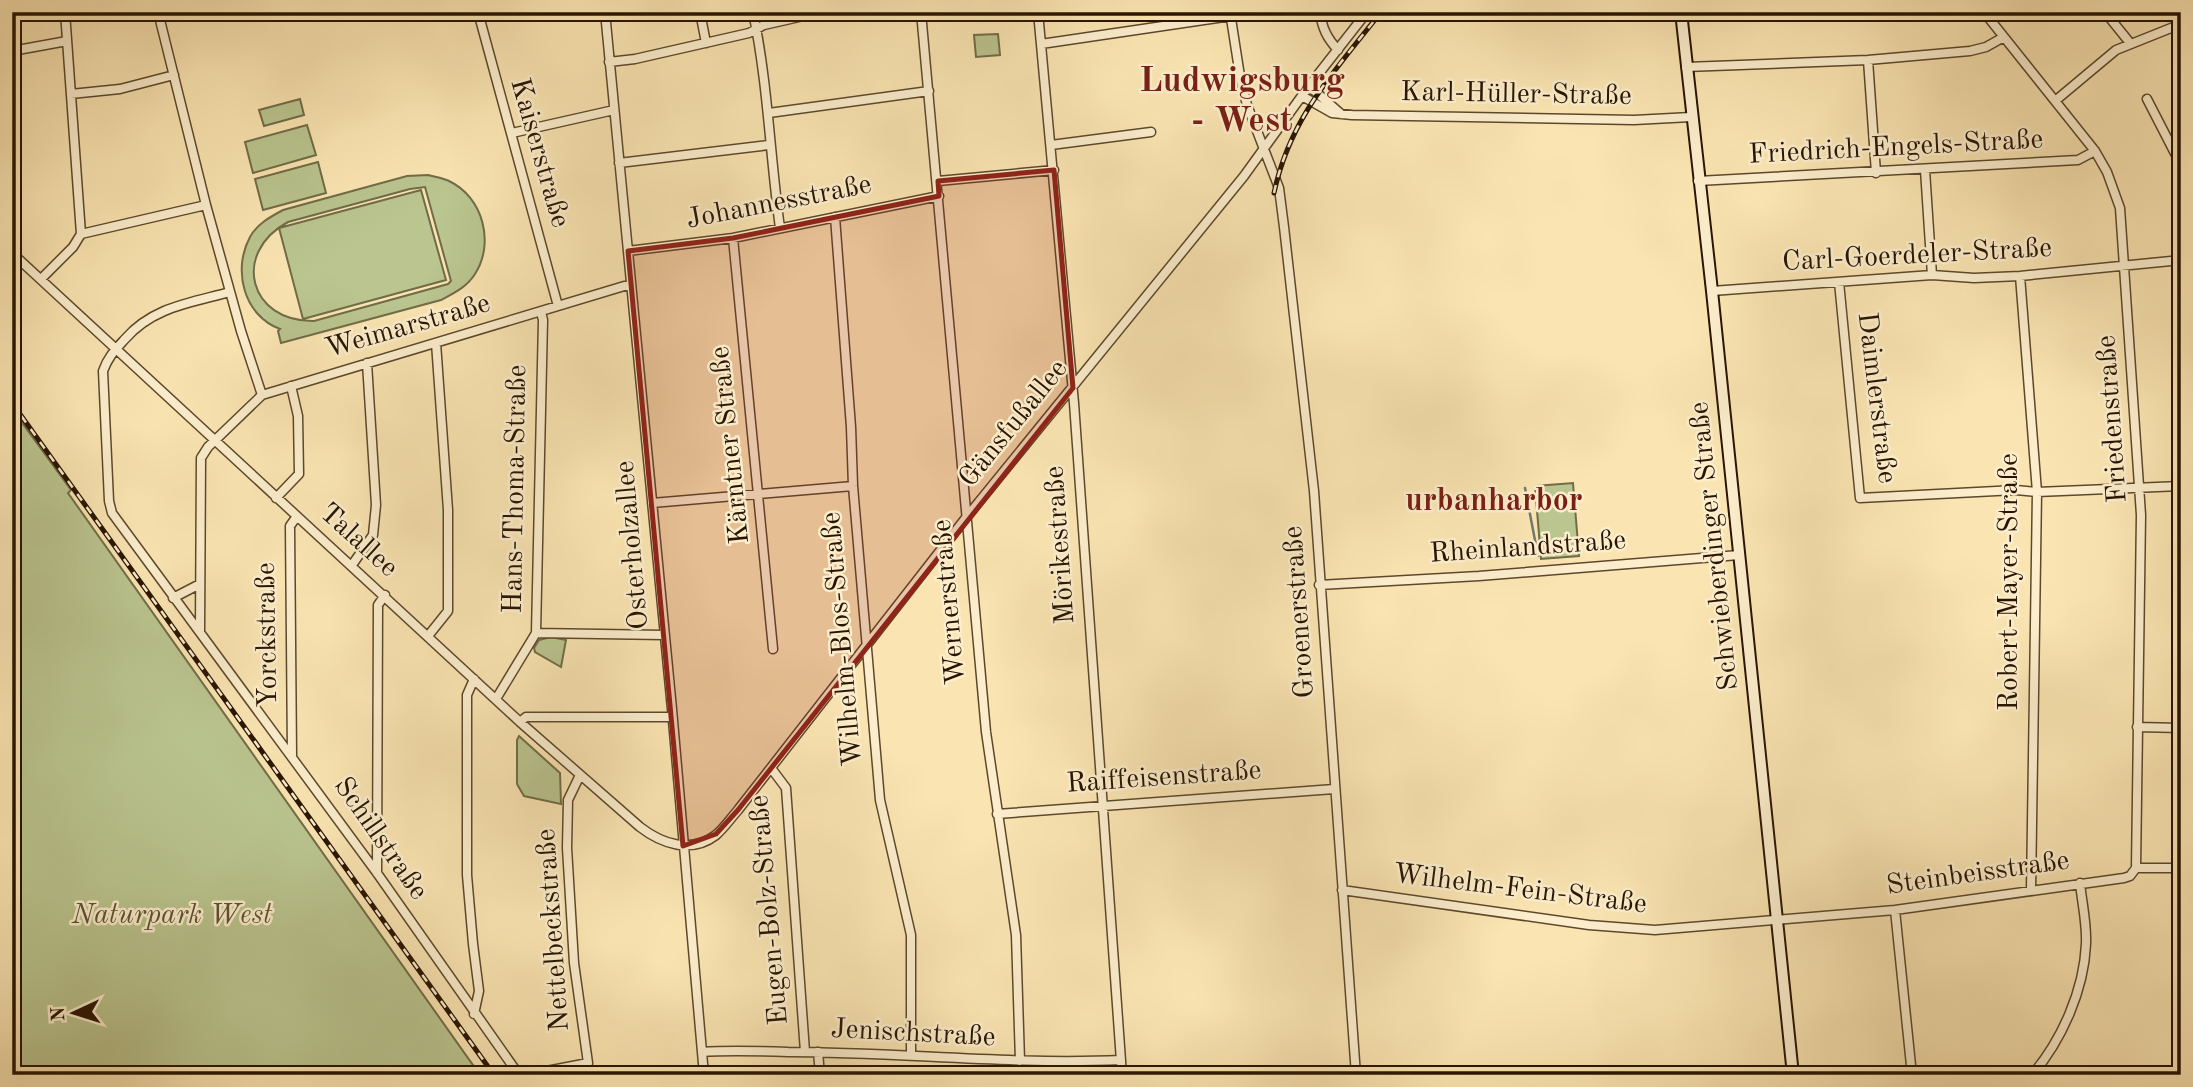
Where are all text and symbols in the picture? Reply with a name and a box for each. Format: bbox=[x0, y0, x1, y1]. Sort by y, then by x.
district label: Ludwigsburg - West bbox=[1139, 64, 1345, 139]
street label: Kaiserstraße bbox=[504, 75, 574, 231]
street label: Karl-Hüller-Straße bbox=[1400, 79, 1632, 111]
street label: Friedrich-Engels-Straße bbox=[1748, 126, 2044, 170]
street label: Johannesstraße bbox=[684, 171, 874, 235]
street label: Carl-Goerdeler-Straße bbox=[1781, 235, 2053, 277]
street label: Weimarstraße bbox=[322, 290, 494, 364]
street label: Daimlerstraße bbox=[1852, 311, 1900, 485]
street label: Friedenstraße bbox=[2093, 334, 2133, 504]
street label: Kärntner Straße bbox=[707, 345, 755, 545]
street label: Gänsfußallee bbox=[954, 355, 1074, 493]
street label: Hans-Thoma-Straße bbox=[500, 364, 532, 614]
street label: Schwieberdinger Straße bbox=[1686, 400, 1744, 692]
street label: Robert-Mayer-Straße bbox=[1996, 453, 2024, 711]
street label: Osterholzallee bbox=[612, 459, 654, 631]
street label: Mörikestraße bbox=[1041, 465, 1081, 625]
district label: urbanharbor bbox=[1405, 486, 1583, 518]
street label: Talallee bbox=[313, 499, 403, 583]
street label: Wilhelm-Blos-Straße bbox=[818, 511, 868, 767]
street label: Wernerstraße bbox=[929, 518, 971, 686]
street label: Groenerstraße bbox=[1280, 525, 1320, 699]
street label: Rheinlandstraße bbox=[1429, 527, 1627, 569]
street label: Yorckstraße bbox=[253, 562, 283, 708]
street label: Raiffeisenstraße bbox=[1066, 757, 1262, 799]
street label: Schillstraße bbox=[328, 773, 432, 905]
street label: Eugen-Bolz-Straße bbox=[746, 794, 794, 1026]
street label: Nettelbeckstraße bbox=[533, 828, 575, 1032]
street label: Steinbeisstraße bbox=[1885, 847, 2071, 901]
street label: Wilhelm-Fein-Straße bbox=[1392, 861, 1648, 919]
park label: Naturpark West bbox=[71, 902, 273, 930]
north arrow bbox=[38, 978, 108, 1048]
text: N bbox=[50, 1006, 70, 1022]
street label: Jenischstraße bbox=[830, 1016, 996, 1052]

